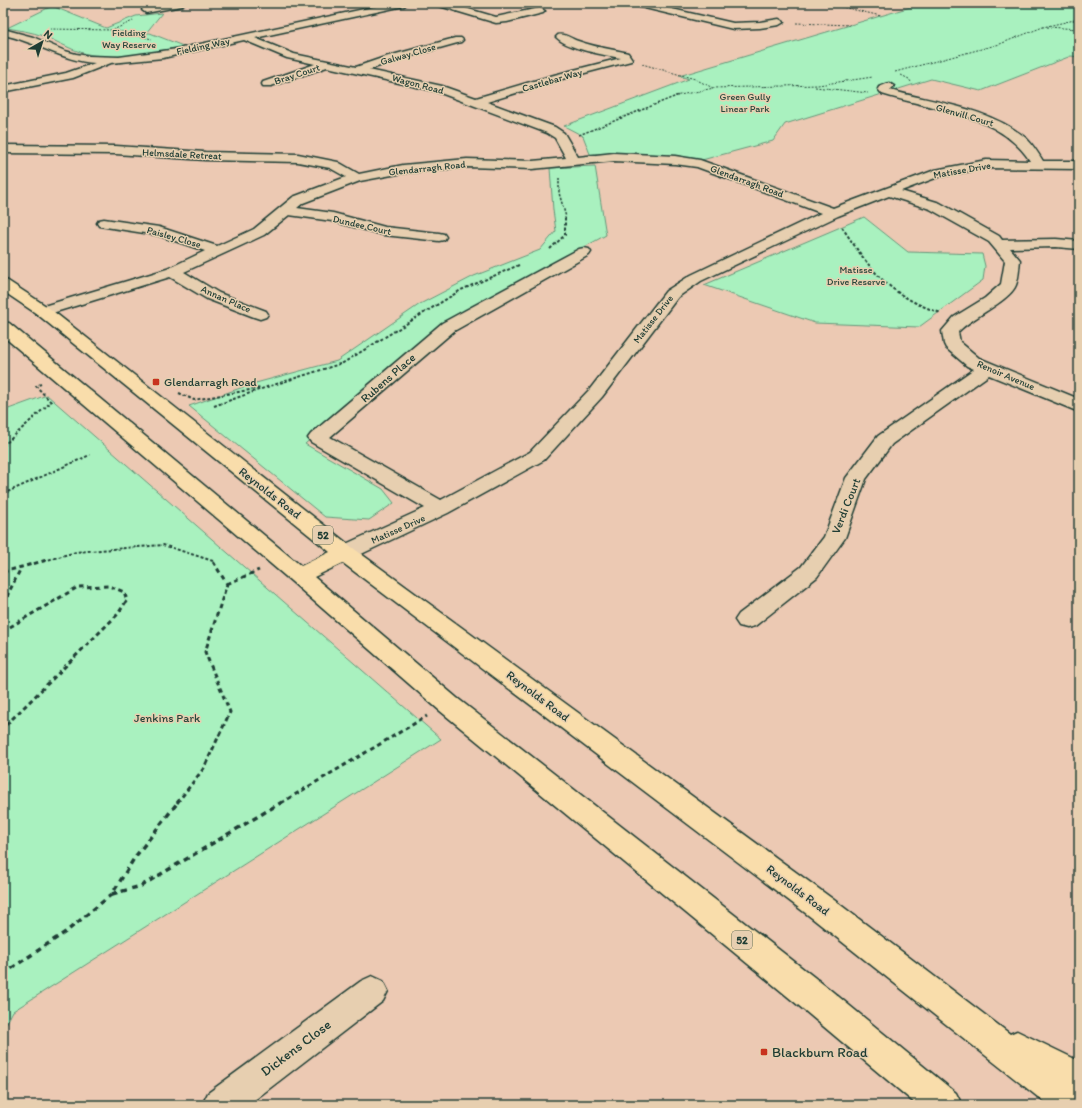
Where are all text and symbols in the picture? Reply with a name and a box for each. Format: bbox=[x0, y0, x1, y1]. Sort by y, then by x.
north arrow bbox=[22, 22, 62, 62]
park label: Fielding Way Reserve bbox=[102, 26, 156, 51]
text: N bbox=[41, 27, 55, 42]
street label: Fielding Way bbox=[175, 34, 231, 58]
street label: Galway Close bbox=[379, 40, 438, 68]
street label: Bray Court bbox=[272, 60, 322, 88]
street label: Castlebar Way bbox=[520, 65, 584, 95]
street label: Wagon Road bbox=[391, 71, 446, 97]
park label: Green Gully Linear Park bbox=[720, 90, 771, 115]
street label: Glenvill Court bbox=[935, 101, 996, 130]
street label: Helmsdale Retreat bbox=[142, 145, 222, 163]
street label: Glendarragh Road bbox=[388, 157, 467, 179]
street label: Matisse Drive bbox=[932, 159, 992, 181]
street label: Glendarragh Road bbox=[708, 162, 786, 201]
street label: Dundee Court bbox=[331, 212, 393, 238]
street label: Paisley Close bbox=[145, 223, 203, 251]
park label: Matisse Drive Reserve bbox=[827, 263, 885, 288]
street label: Annan Place bbox=[199, 282, 253, 316]
street label: Matisse Drive bbox=[630, 292, 676, 346]
street label: Rubens Place bbox=[358, 350, 418, 406]
street label: Renoir Avenue bbox=[975, 357, 1037, 393]
place label: Glendarragh Road bbox=[164, 375, 257, 389]
marker: Glendarragh Road bbox=[151, 377, 161, 387]
street label: Reynolds Road bbox=[236, 464, 304, 522]
street label: Verdi Court bbox=[828, 476, 864, 536]
street label: Matisse Drive bbox=[369, 511, 427, 547]
road number: 52 bbox=[313, 526, 333, 544]
street label: Reynolds Road bbox=[504, 668, 573, 724]
park label: Jenkins Park bbox=[134, 711, 201, 725]
street label: Reynolds Road bbox=[764, 862, 833, 918]
road number: 52 bbox=[732, 931, 752, 949]
street label: Dickens Close bbox=[258, 1016, 335, 1080]
place label: Blackburn Road bbox=[772, 1044, 868, 1061]
marker: Blackburn Road bbox=[759, 1047, 769, 1057]

